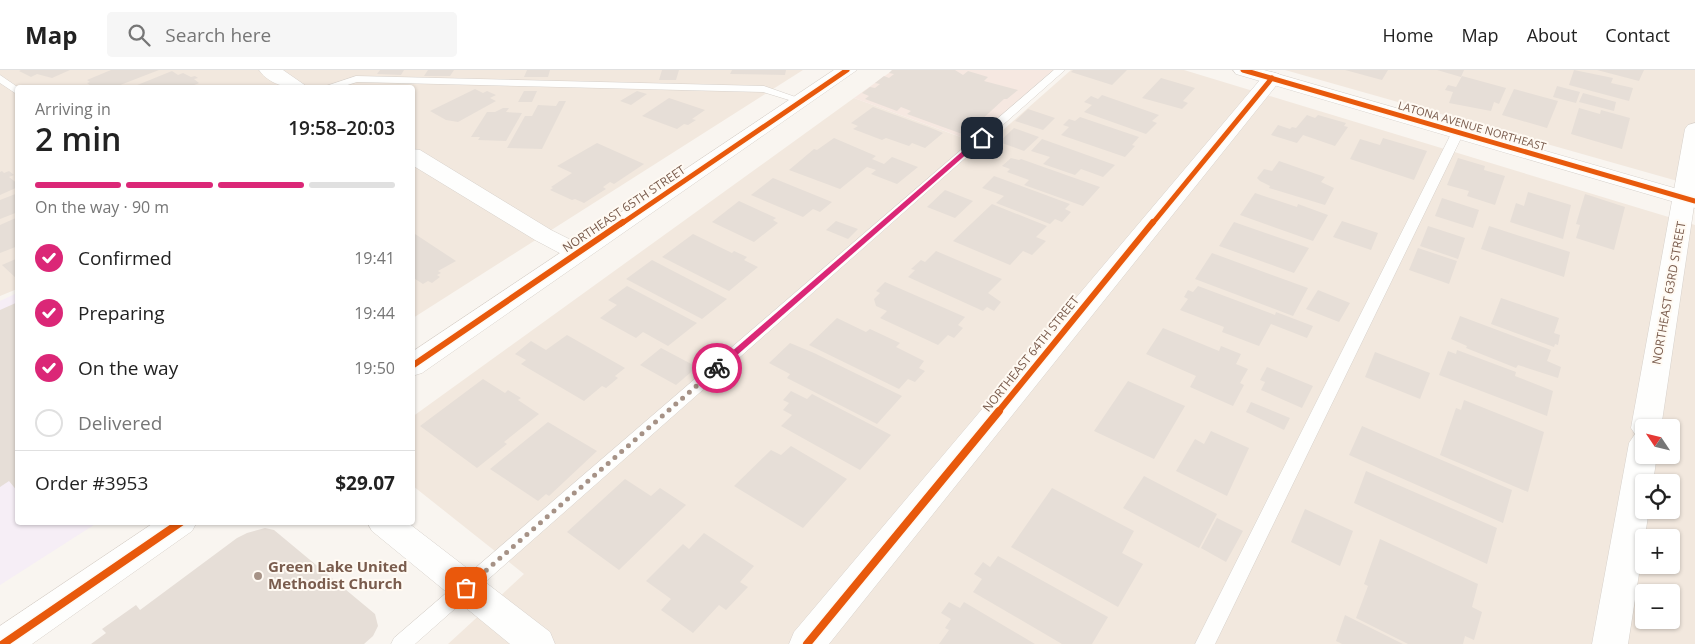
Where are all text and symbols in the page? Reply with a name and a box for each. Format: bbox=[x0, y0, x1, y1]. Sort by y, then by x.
search box bbox=[107, 12, 457, 57]
text: Map bbox=[25, 18, 77, 51]
icon: search bbox=[125, 21, 153, 49]
text: Search here bbox=[165, 22, 271, 48]
text: Home bbox=[1383, 23, 1433, 47]
text: Map bbox=[1461, 23, 1499, 47]
text: About bbox=[1527, 23, 1577, 47]
text: Contact bbox=[1605, 23, 1670, 47]
street label: LATONA AVENUE NORTHEAST bbox=[1396, 97, 1548, 154]
text: Arriving in bbox=[35, 98, 111, 120]
text: 19:58–20:03 bbox=[288, 115, 395, 141]
text: 2 min bbox=[35, 117, 121, 160]
pin bbox=[961, 117, 1003, 159]
icon: home bbox=[968, 124, 996, 152]
street label: NORTHEAST 65TH STREET bbox=[559, 161, 689, 256]
text: On the way · 90 m bbox=[35, 196, 169, 218]
street label: NORTHEAST 63RD STREET bbox=[1648, 220, 1690, 366]
icon: check bbox=[35, 244, 63, 272]
text: Confirmed bbox=[78, 245, 172, 271]
text: 19:41 bbox=[354, 247, 395, 269]
street label: NORTHEAST 64TH STREET bbox=[978, 292, 1083, 415]
icon: check bbox=[35, 299, 63, 327]
text: Preparing bbox=[78, 300, 165, 326]
text: 19:44 bbox=[354, 302, 395, 324]
courier bbox=[692, 343, 742, 393]
icon: check bbox=[35, 354, 63, 382]
icon: bike bbox=[703, 354, 731, 382]
text: On the way bbox=[78, 355, 178, 381]
text: 19:50 bbox=[354, 357, 395, 379]
text: Delivered bbox=[78, 410, 162, 436]
north arrow bbox=[1635, 419, 1680, 464]
map controls bbox=[1635, 419, 1680, 629]
text: Order #3953 bbox=[35, 470, 148, 496]
text: $29.07 bbox=[335, 470, 395, 496]
button: locate bbox=[1635, 474, 1680, 519]
button: + bbox=[1635, 529, 1680, 574]
place label: Green Lake United Methodist Church bbox=[268, 556, 407, 593]
pin bbox=[445, 567, 487, 609]
marker: Green Lake United Methodist Church bbox=[252, 570, 264, 582]
icon: bag bbox=[452, 574, 480, 602]
button: − bbox=[1635, 584, 1680, 629]

